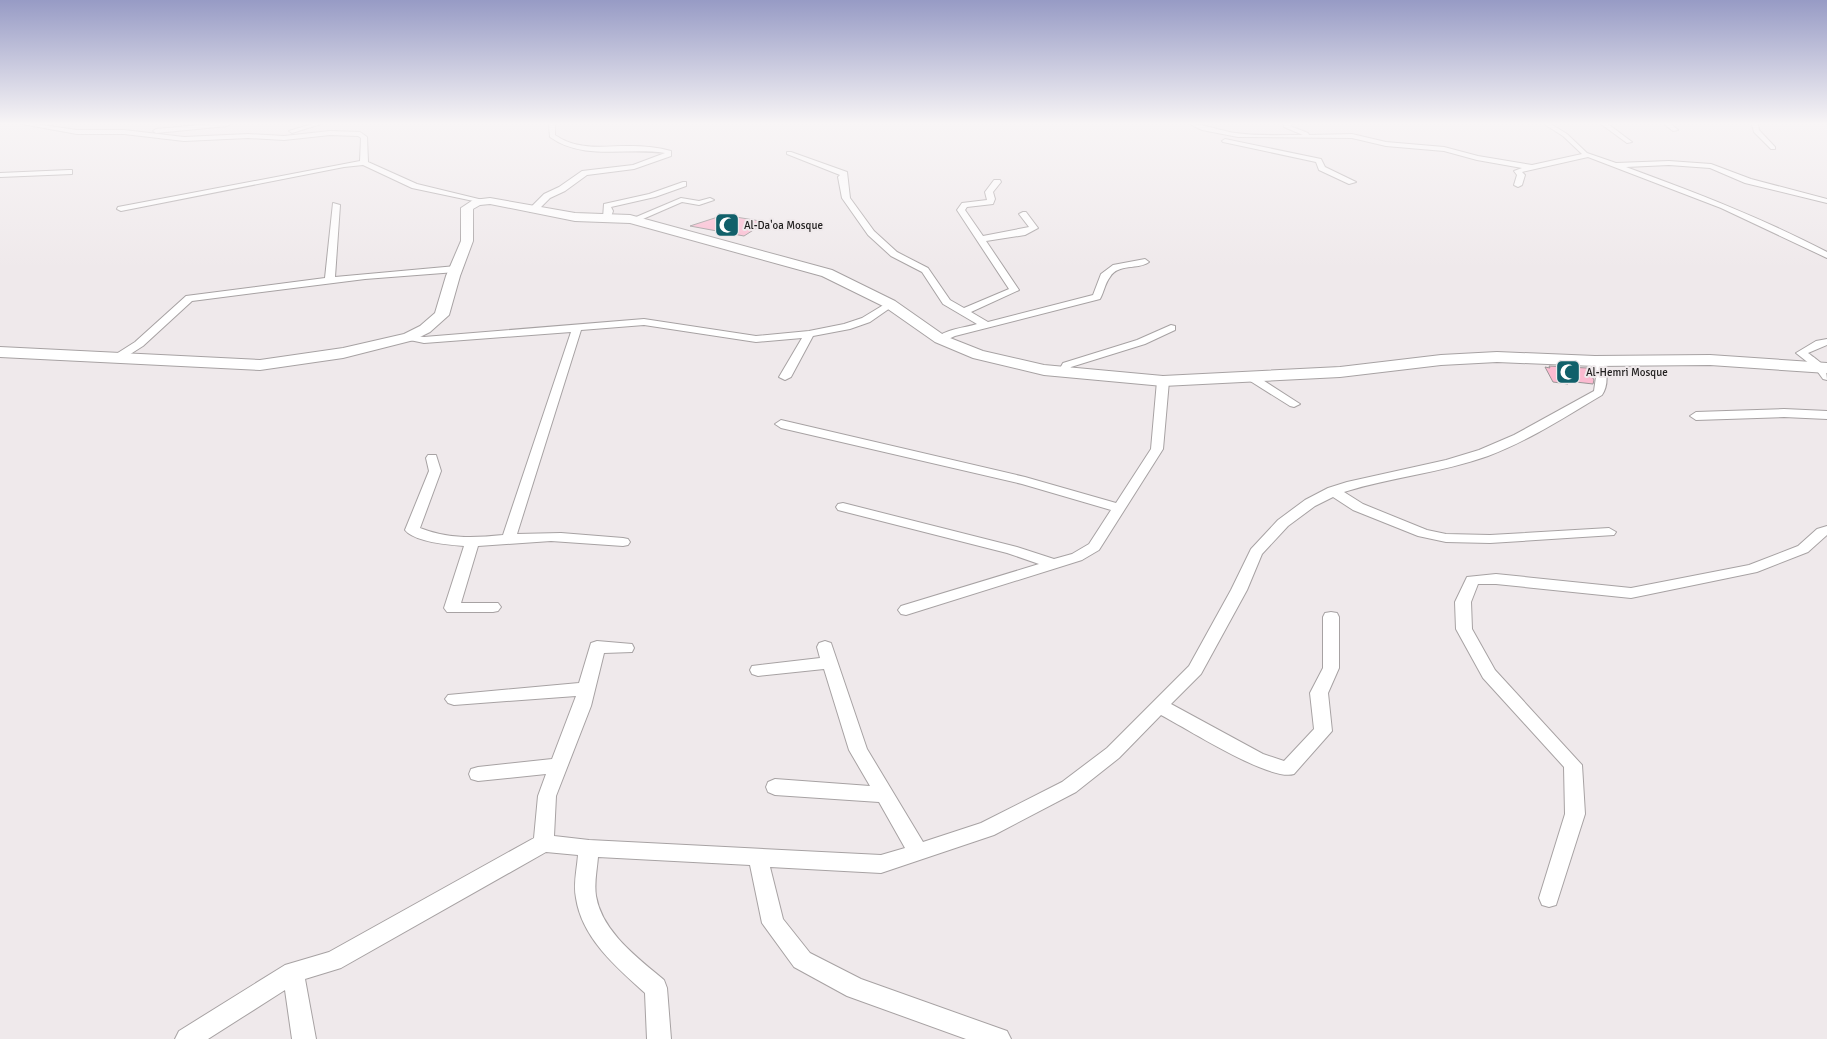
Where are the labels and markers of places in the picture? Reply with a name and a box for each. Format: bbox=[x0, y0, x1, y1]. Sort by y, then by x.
mosque icon: Al-Da'oa Mosque bbox=[714, 212, 740, 238]
place label: Al-Da'oa Mosque bbox=[744, 219, 823, 232]
mosque icon: Al-Hemri Mosque bbox=[1555, 359, 1581, 385]
place label: Al-Hemri Mosque bbox=[1586, 366, 1668, 379]

